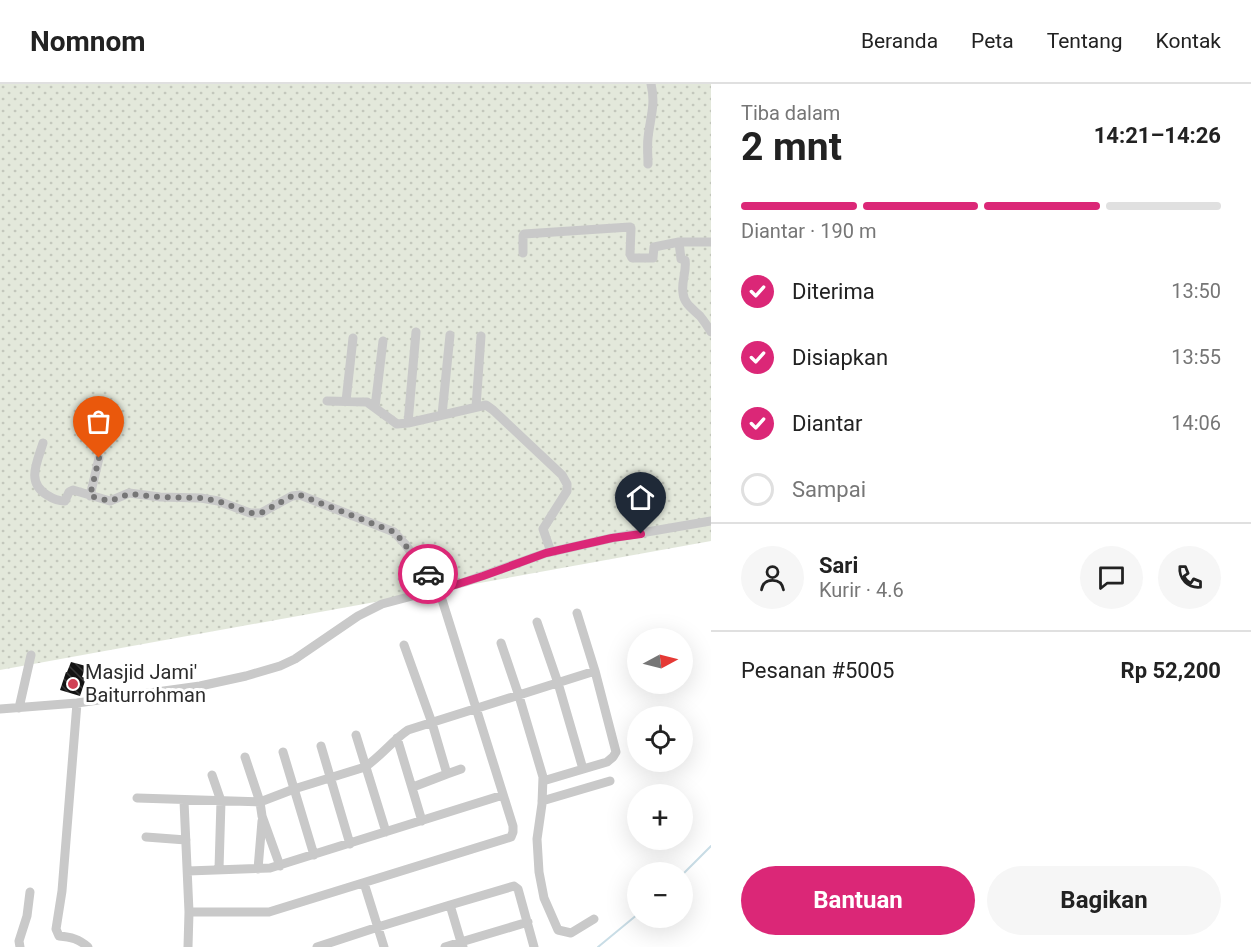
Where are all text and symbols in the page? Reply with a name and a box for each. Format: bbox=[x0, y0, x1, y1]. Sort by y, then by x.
text: Nomnom bbox=[30, 25, 146, 58]
text: Beranda bbox=[861, 29, 938, 53]
text: Peta bbox=[971, 29, 1014, 53]
text: Tentang bbox=[1047, 29, 1123, 53]
text: Kontak bbox=[1156, 29, 1221, 53]
text: Tiba dalam bbox=[741, 101, 840, 125]
text: 14:21–14:26 bbox=[1094, 123, 1221, 148]
text: 2 mnt bbox=[741, 124, 842, 170]
text: Diantar · 190 m bbox=[741, 219, 876, 243]
icon: check bbox=[741, 275, 774, 308]
text: Diterima bbox=[792, 279, 875, 304]
text: 13:50 bbox=[1171, 279, 1221, 303]
icon: check bbox=[741, 341, 774, 374]
text: Disiapkan bbox=[792, 345, 888, 370]
text: 13:55 bbox=[1171, 345, 1221, 369]
pin bbox=[73, 396, 124, 458]
icon: bag bbox=[82, 405, 115, 438]
icon: check bbox=[741, 407, 774, 440]
text: Diantar bbox=[792, 411, 863, 436]
text: 14:06 bbox=[1171, 411, 1221, 435]
pin bbox=[615, 472, 666, 534]
text: Sampai bbox=[792, 477, 866, 502]
icon: home bbox=[624, 481, 657, 514]
courier bbox=[398, 544, 458, 604]
button: person bbox=[741, 546, 804, 609]
button: chat bbox=[1080, 546, 1143, 609]
button: phone bbox=[1158, 546, 1221, 609]
text: Sari bbox=[819, 553, 858, 578]
icon: car bbox=[412, 558, 445, 591]
text: Kurir · 4.6 bbox=[819, 578, 904, 602]
north arrow bbox=[627, 628, 693, 694]
map controls bbox=[627, 628, 693, 928]
text: Pesanan #5005 bbox=[741, 658, 894, 683]
text: Rp 52,200 bbox=[1121, 658, 1221, 683]
place label: Masjid Jami' Baiturrohman bbox=[85, 660, 206, 707]
marker: Masjid Jami' Baiturrohman bbox=[66, 677, 80, 691]
button: locate bbox=[627, 706, 693, 772]
button: + bbox=[627, 784, 693, 850]
button: − bbox=[627, 862, 693, 928]
button: Bantuan bbox=[741, 866, 975, 935]
button: Bagikan bbox=[987, 866, 1221, 935]

